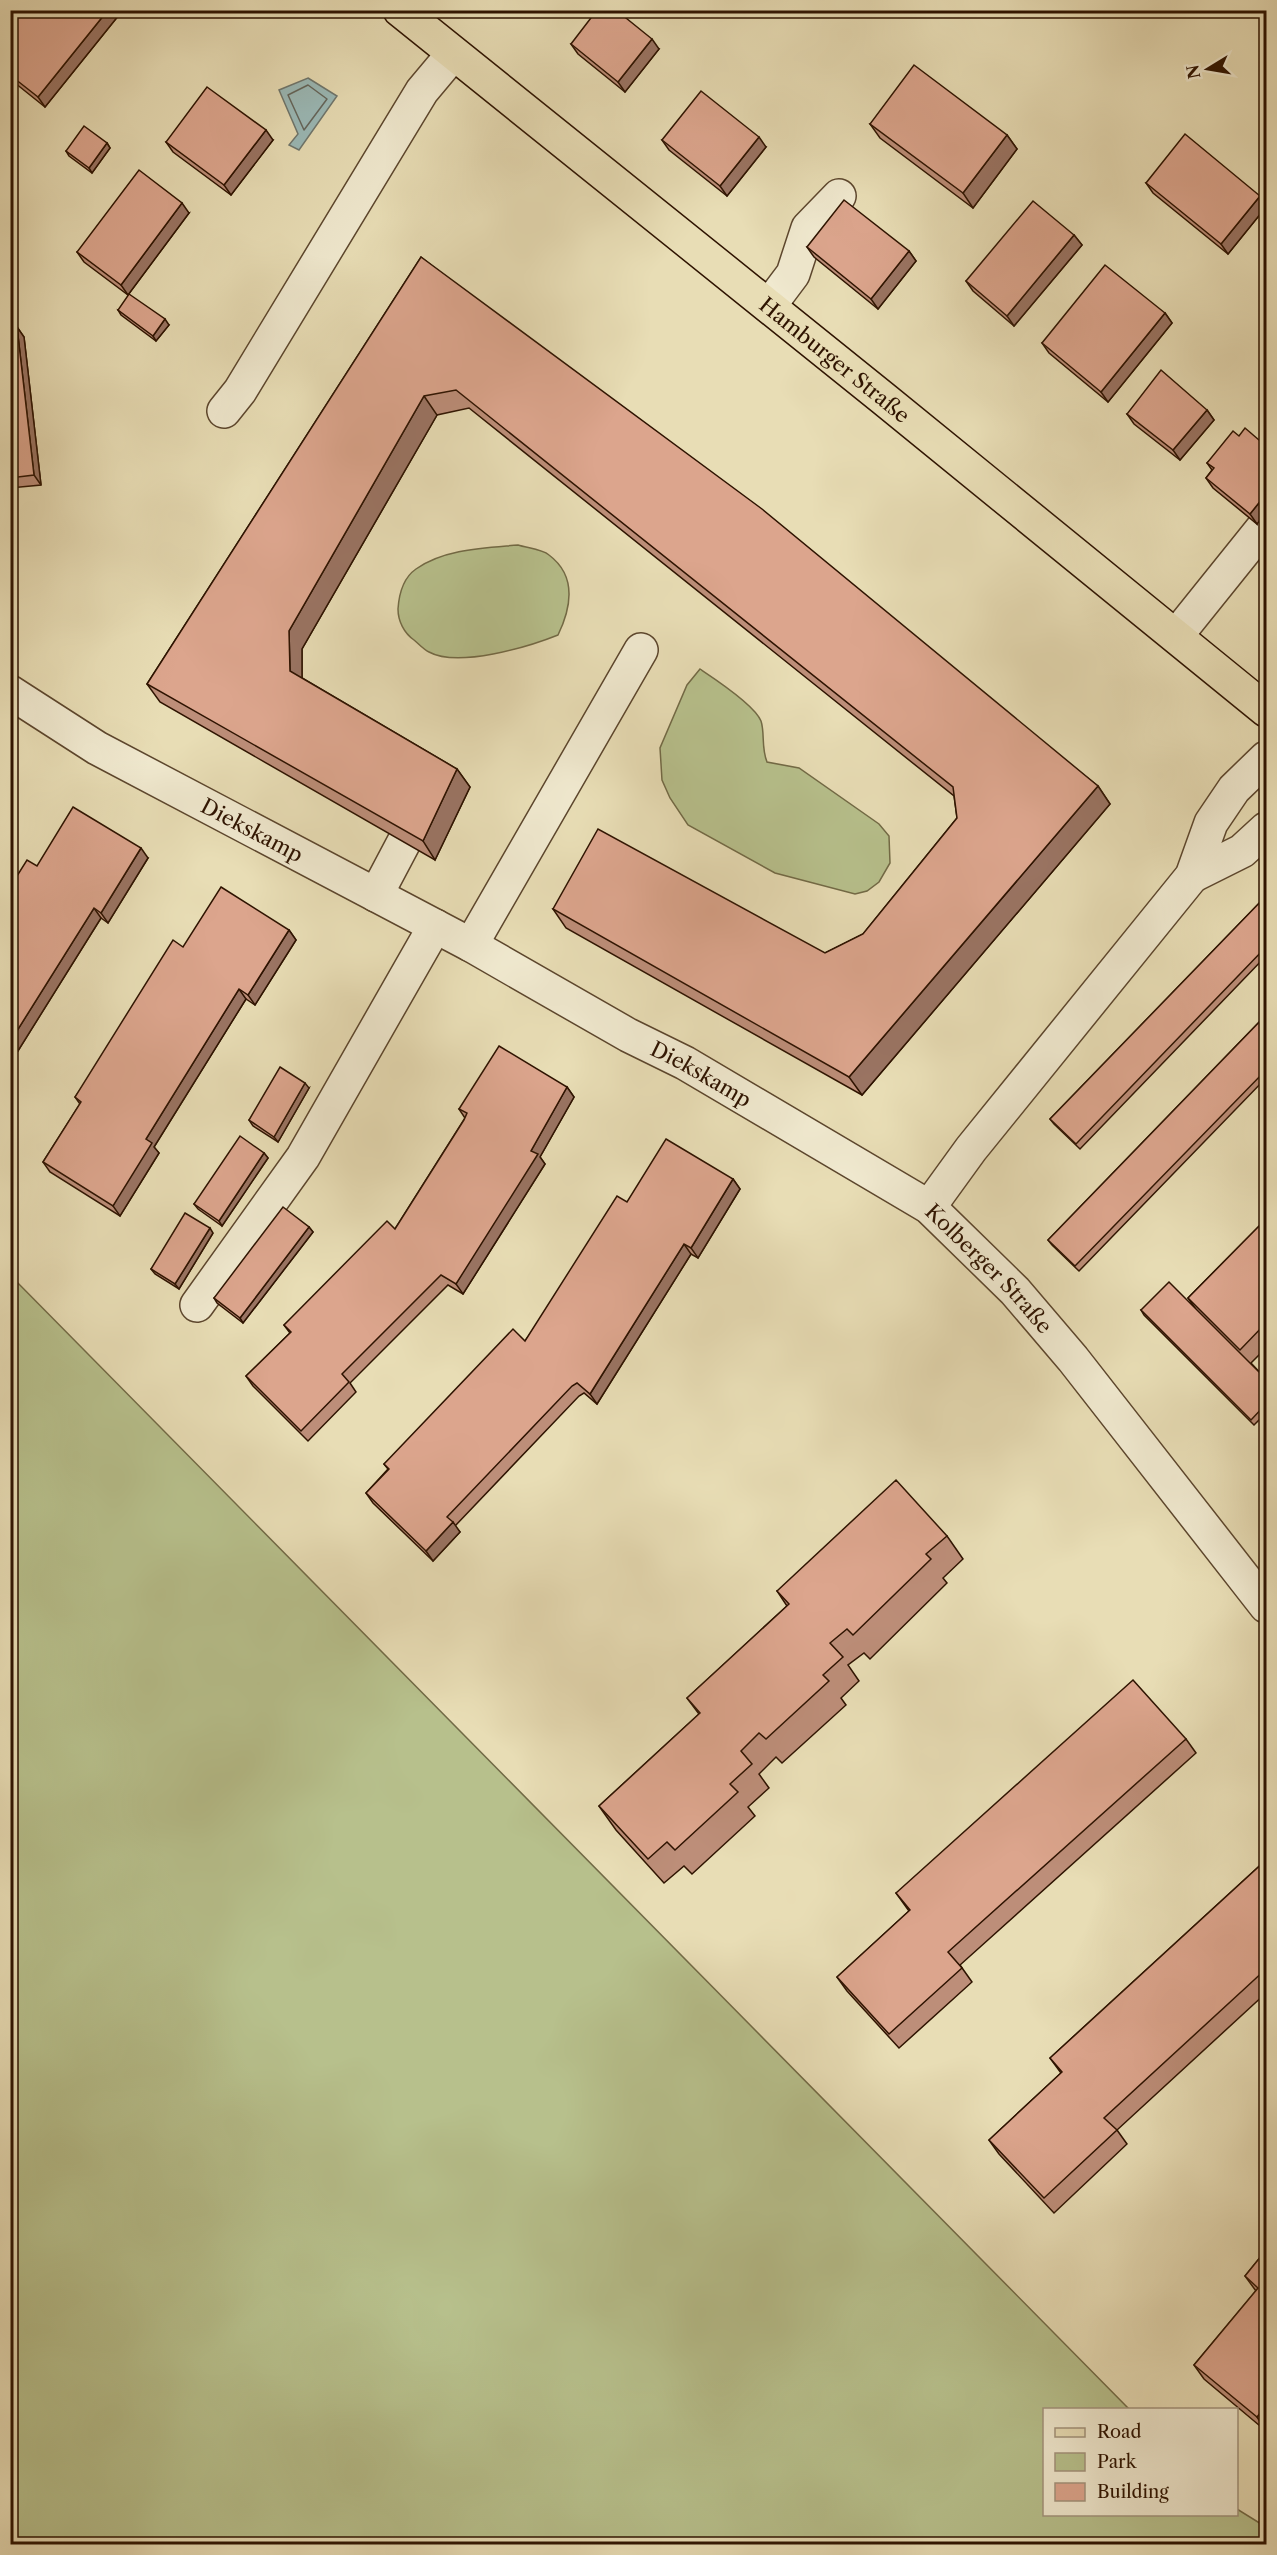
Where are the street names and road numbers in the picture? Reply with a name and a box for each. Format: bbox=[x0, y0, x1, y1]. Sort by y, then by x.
street label: Hamburger Straße bbox=[755, 292, 915, 428]
street label: Diekskamp bbox=[197, 793, 308, 867]
street label: Diekskamp bbox=[647, 1036, 756, 1112]
street label: Kolberger Straße bbox=[921, 1198, 1058, 1338]

